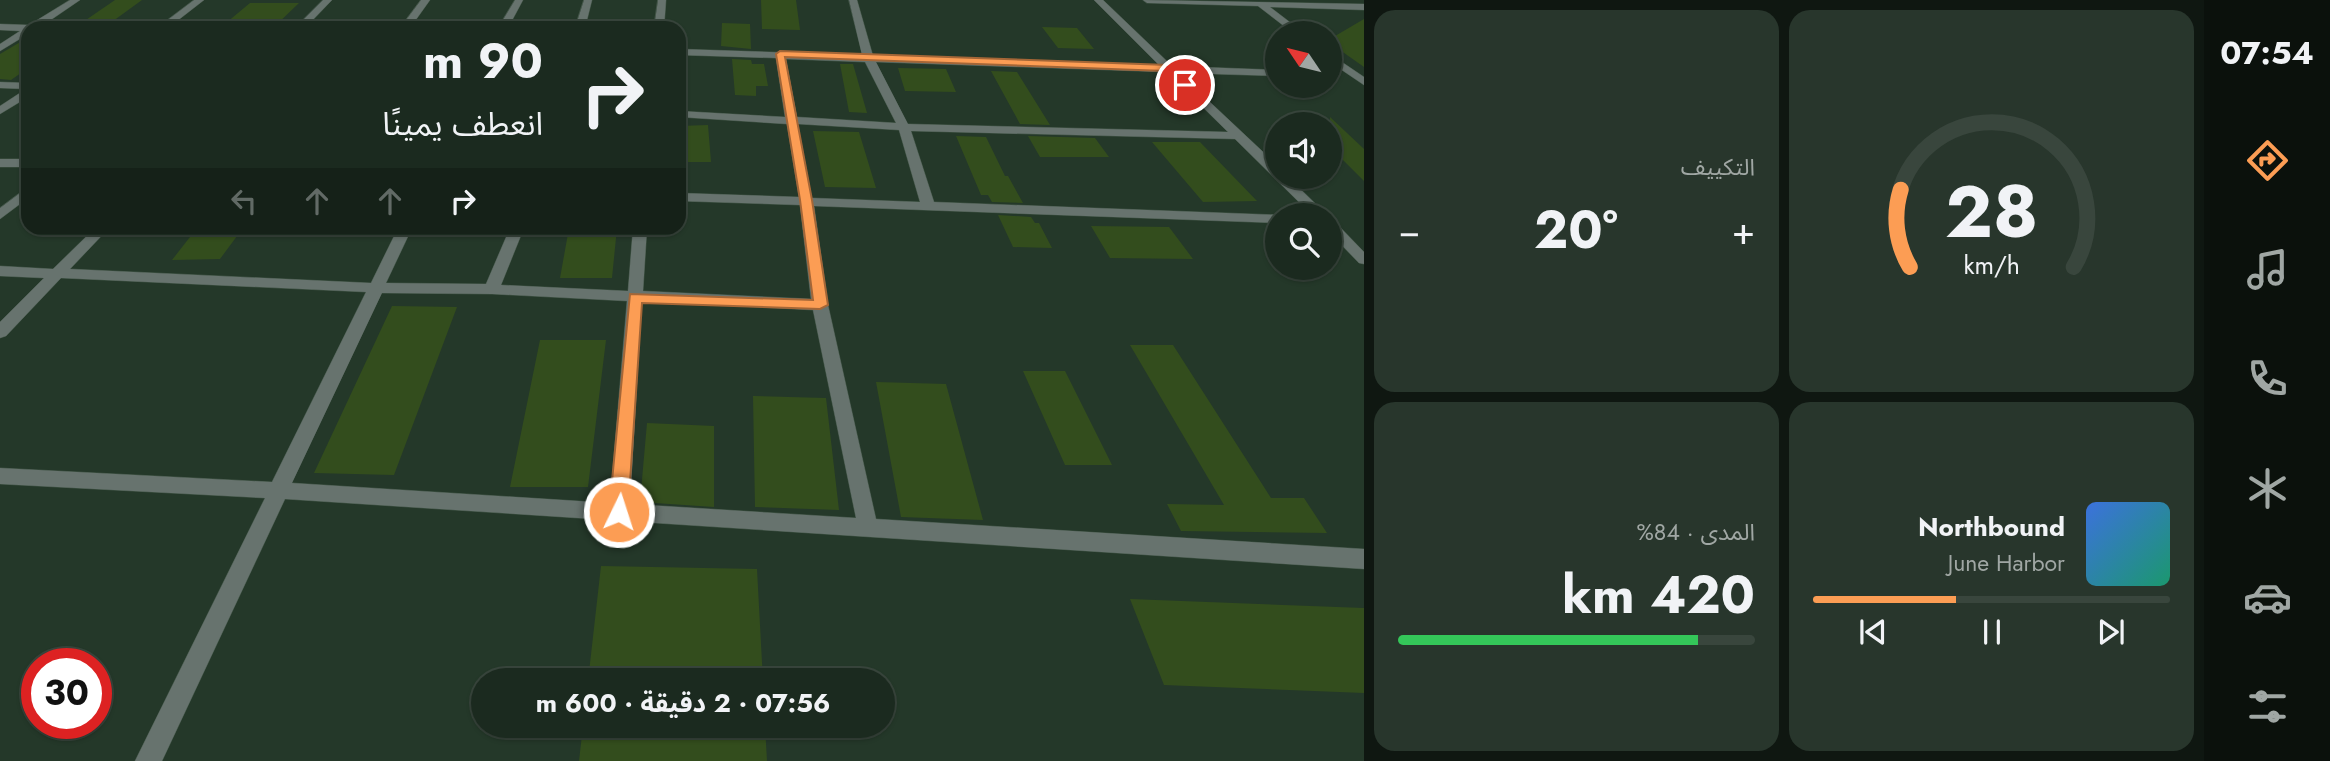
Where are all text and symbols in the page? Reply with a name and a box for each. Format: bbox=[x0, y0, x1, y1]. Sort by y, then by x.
north arrow bbox=[1265, 21, 1342, 98]
map controls bbox=[1265, 21, 1342, 280]
text: 90 m bbox=[423, 26, 543, 96]
text: 07:54 bbox=[2220, 30, 2314, 76]
icon: right bbox=[567, 49, 658, 140]
pin bbox=[1155, 55, 1215, 115]
icon: arrive bbox=[1166, 66, 1204, 104]
text: انعطف يمينًا bbox=[382, 101, 543, 147]
button: sound bbox=[1265, 112, 1342, 189]
icon: directions bbox=[2243, 136, 2292, 185]
text: التكييف bbox=[1681, 150, 1755, 184]
text: 28 bbox=[1945, 159, 2038, 264]
icon: left bbox=[225, 182, 263, 220]
icon: ahead bbox=[298, 182, 336, 220]
icon: ahead bbox=[371, 182, 409, 220]
icon: right bbox=[444, 182, 482, 220]
text: 20° bbox=[1534, 192, 1618, 268]
button: search bbox=[1265, 203, 1342, 280]
text: − bbox=[1398, 203, 1420, 258]
text: + bbox=[1732, 203, 1755, 258]
icon: music bbox=[2243, 245, 2292, 294]
text: km/h bbox=[1963, 247, 2020, 283]
icon: phone bbox=[2243, 354, 2292, 403]
icon: climate bbox=[2243, 464, 2292, 513]
position arrow bbox=[582, 475, 656, 549]
text: Northbound bbox=[1918, 508, 2065, 546]
text: المدى · 84% bbox=[1637, 515, 1755, 549]
text: June Harbor bbox=[1948, 546, 2065, 580]
text: 420 km bbox=[1562, 557, 1755, 633]
icon: car bbox=[2243, 573, 2292, 622]
icon: previous bbox=[1854, 613, 1892, 651]
icon: pause bbox=[1973, 613, 2011, 651]
icon: next bbox=[2092, 613, 2130, 651]
speed limit sign: 30 bbox=[21, 648, 112, 739]
icon: filters bbox=[2243, 682, 2292, 731]
text: 07:56 · 2 دقيقة · 600 m bbox=[536, 684, 830, 722]

